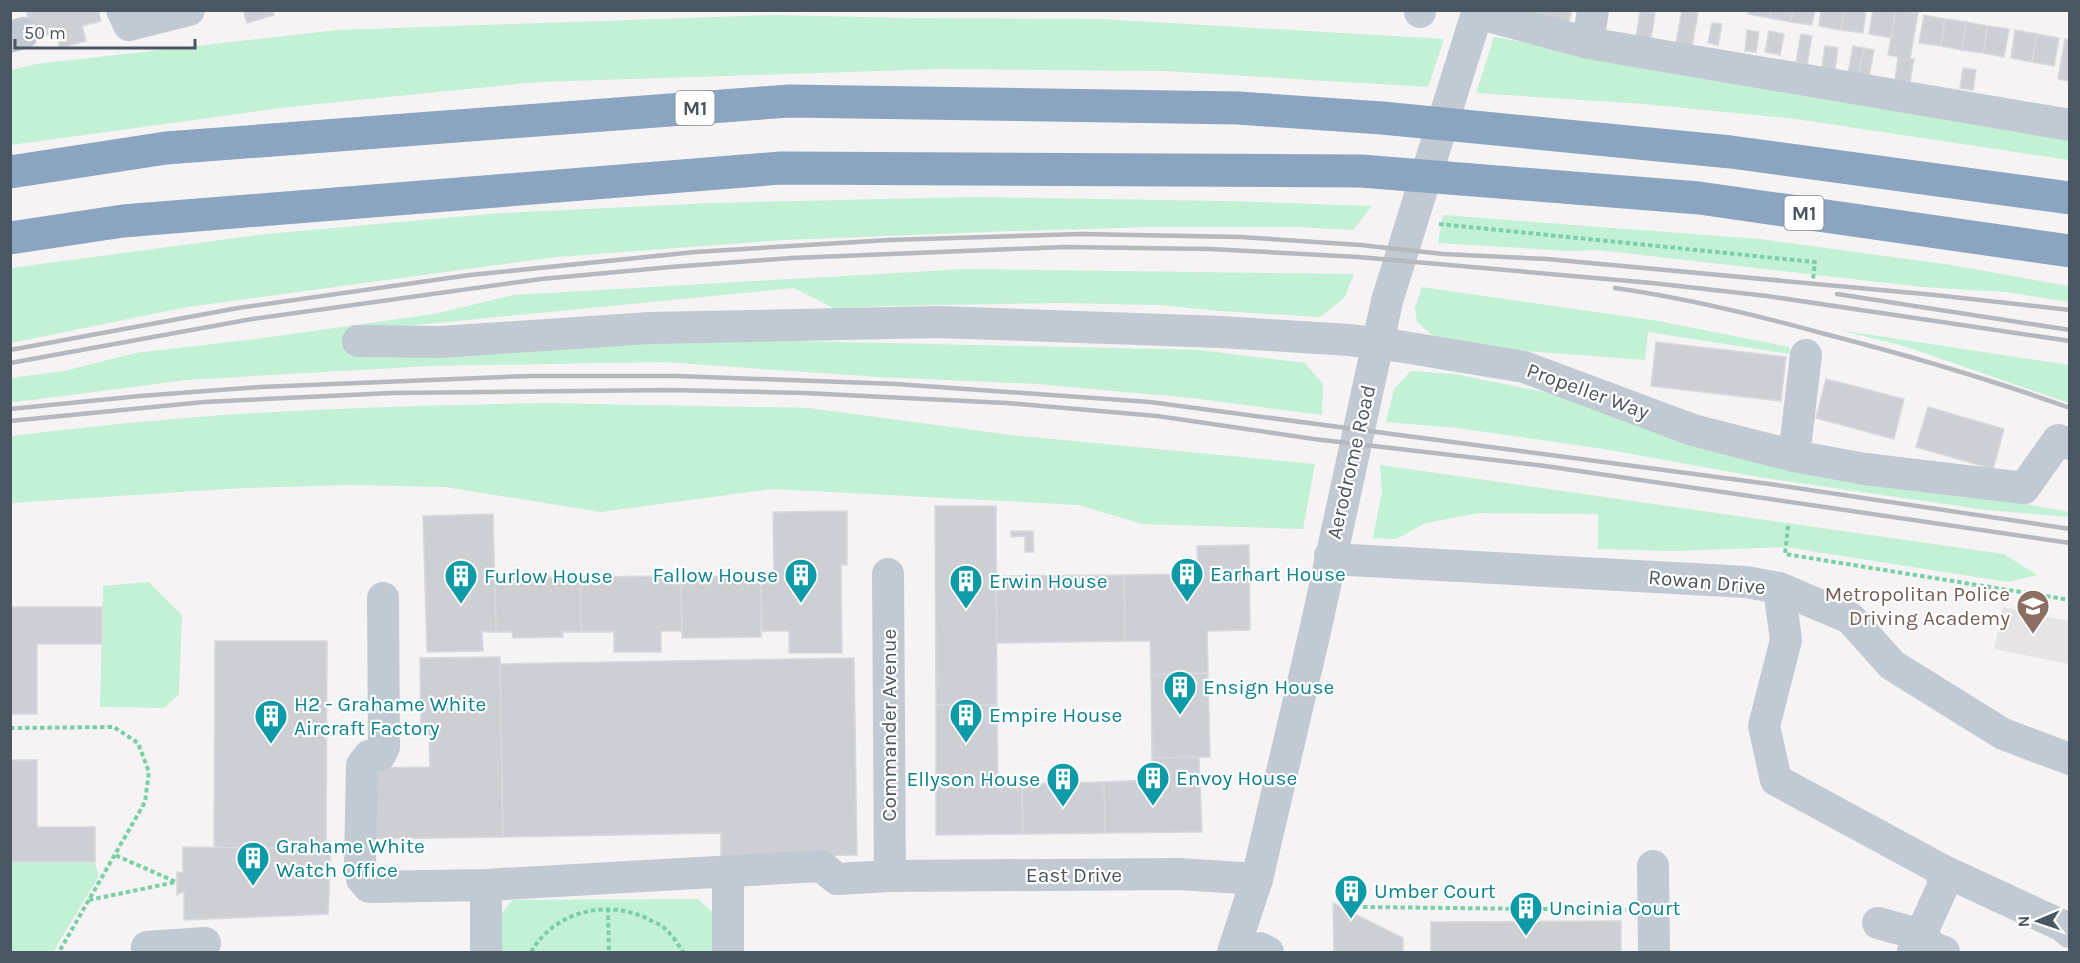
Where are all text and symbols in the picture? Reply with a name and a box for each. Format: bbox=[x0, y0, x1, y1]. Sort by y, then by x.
scale bar bbox=[15, 12, 195, 50]
text: 50 m bbox=[24, 22, 66, 44]
road number: M1 bbox=[676, 91, 714, 125]
road number: M1 bbox=[1784, 196, 1824, 230]
street label: Propeller Way bbox=[1524, 358, 1653, 424]
street label: Aerodrome Road bbox=[1322, 383, 1380, 541]
building icon: Earhart House bbox=[1169, 556, 1205, 603]
building icon: Fallow House bbox=[783, 557, 819, 604]
building icon: Furlow House bbox=[443, 558, 479, 605]
place label: Earhart House bbox=[1210, 562, 1346, 586]
place label: Fallow House bbox=[652, 563, 778, 587]
building icon: Erwin House bbox=[948, 563, 984, 610]
place label: Furlow House bbox=[484, 564, 612, 588]
street label: Rowan Drive bbox=[1647, 565, 1767, 599]
place label: Erwin House bbox=[989, 569, 1108, 593]
place label: Metropolitan Police Driving Academy bbox=[1825, 582, 2010, 630]
school or university icon: Metropolitan Police Driving Academy bbox=[2015, 588, 2051, 635]
street label: Commander Avenue bbox=[877, 629, 901, 821]
building icon: Ensign House bbox=[1162, 669, 1198, 716]
place label: Ensign House bbox=[1203, 675, 1334, 699]
place label: H2 - Grahame White Aircraft Factory bbox=[294, 692, 486, 740]
building icon: Empire House bbox=[948, 697, 984, 744]
building icon: H2 - Grahame White Aircraft Factory bbox=[253, 698, 289, 745]
place label: Empire House bbox=[989, 703, 1122, 727]
building icon: Envoy House bbox=[1135, 760, 1171, 807]
building icon: Ellyson House bbox=[1045, 761, 1081, 808]
place label: Envoy House bbox=[1176, 766, 1297, 790]
place label: Ellyson House bbox=[906, 767, 1040, 791]
place label: Grahame White Watch Office bbox=[276, 834, 425, 882]
building icon: Grahame White Watch Office bbox=[235, 840, 271, 887]
street label: East Drive bbox=[1026, 863, 1122, 887]
building icon: Umber Court bbox=[1333, 873, 1369, 920]
place label: Umber Court bbox=[1374, 879, 1496, 903]
building icon: Uncinia Court bbox=[1508, 890, 1544, 937]
north arrow bbox=[2008, 891, 2068, 951]
place label: Uncinia Court bbox=[1549, 896, 1681, 920]
text: N bbox=[2014, 915, 2033, 928]

